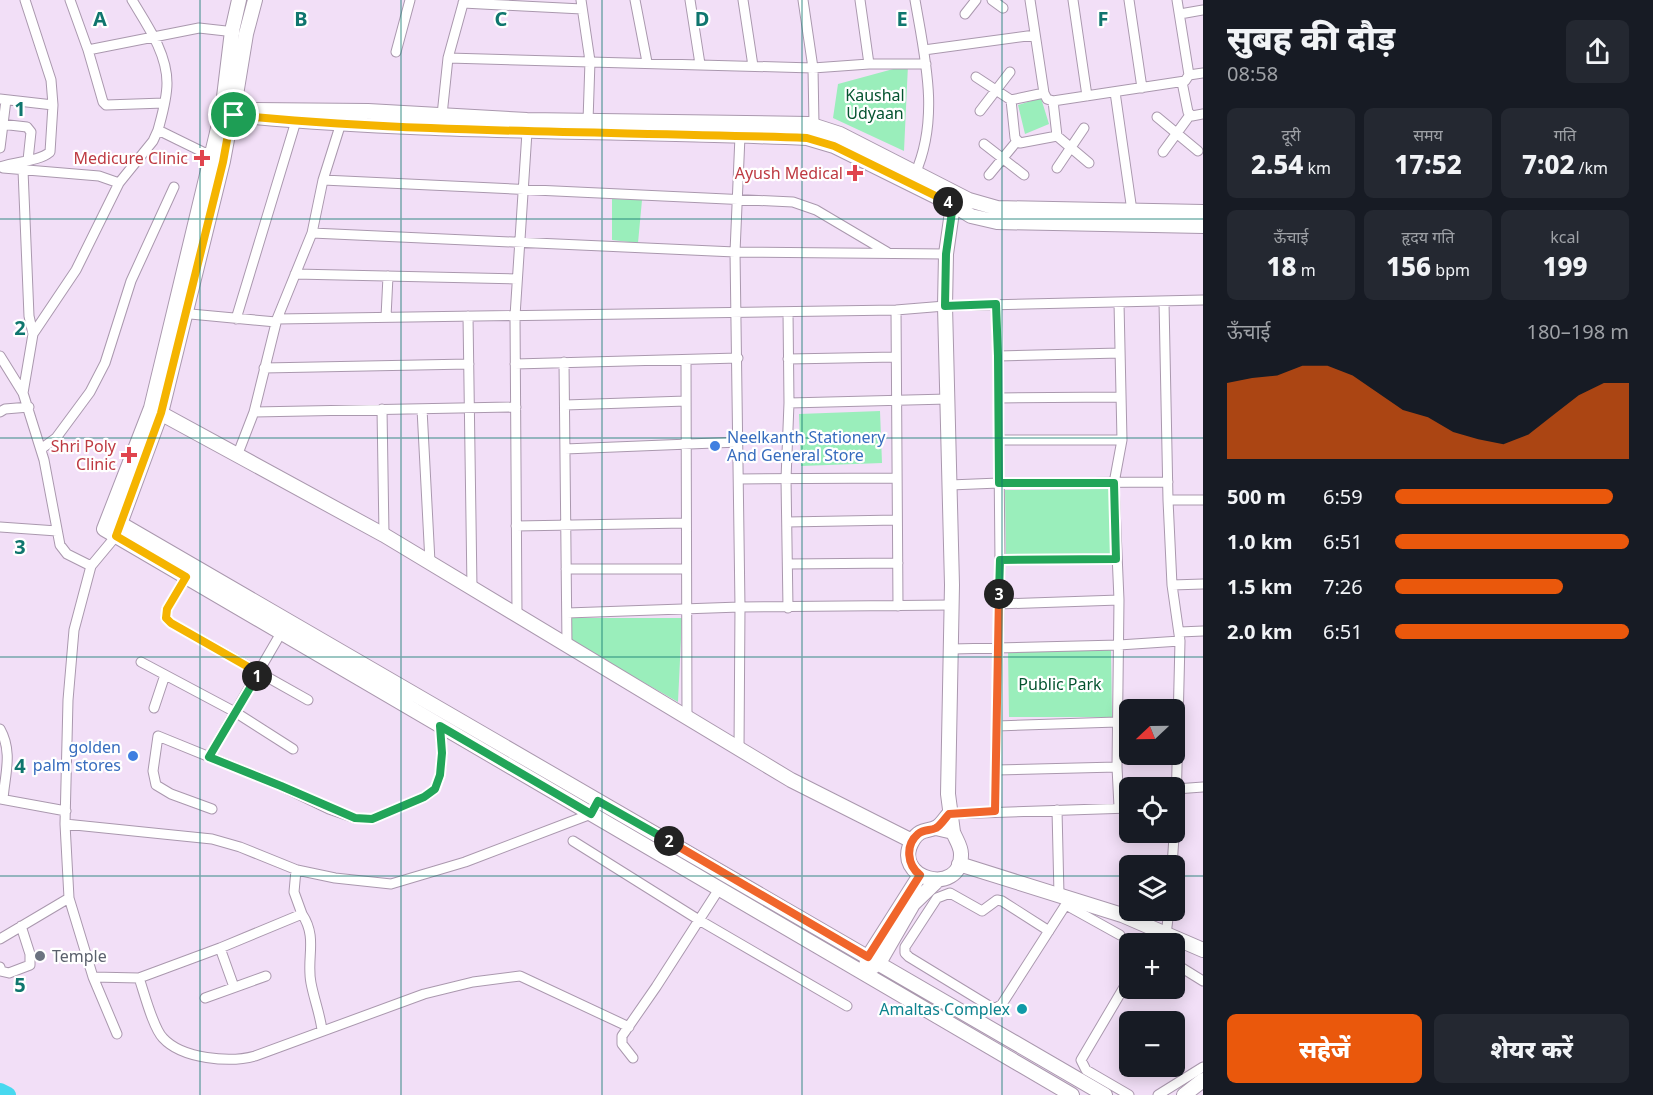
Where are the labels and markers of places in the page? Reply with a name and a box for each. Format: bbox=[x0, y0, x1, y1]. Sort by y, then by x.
pin bbox=[208, 89, 259, 140]
place label: Medicure Clinic bbox=[73, 147, 188, 169]
marker: Medicure Clinic bbox=[193, 149, 211, 167]
place label: Ayush Medical bbox=[735, 162, 843, 184]
marker: Ayush Medical bbox=[848, 166, 862, 180]
pin: 4 bbox=[933, 187, 963, 217]
place label: Neelkanth Stationery And General Store bbox=[727, 426, 886, 466]
place label: Shri Poly Clinic bbox=[51, 435, 117, 475]
marker: Neelkanth Stationery And General Store bbox=[708, 439, 722, 453]
marker: Shri Poly Clinic bbox=[120, 446, 138, 464]
pin: 3 bbox=[984, 579, 1014, 609]
pin: 1 bbox=[242, 661, 272, 691]
place label: golden palm stores bbox=[33, 736, 121, 776]
marker: golden palm stores bbox=[126, 749, 140, 763]
pin: 2 bbox=[654, 826, 684, 856]
place label: Temple bbox=[52, 945, 107, 967]
marker: Temple bbox=[33, 949, 47, 963]
place label: Amaltas Complex bbox=[879, 998, 1011, 1020]
marker: Amaltas Complex bbox=[1015, 1002, 1029, 1016]

